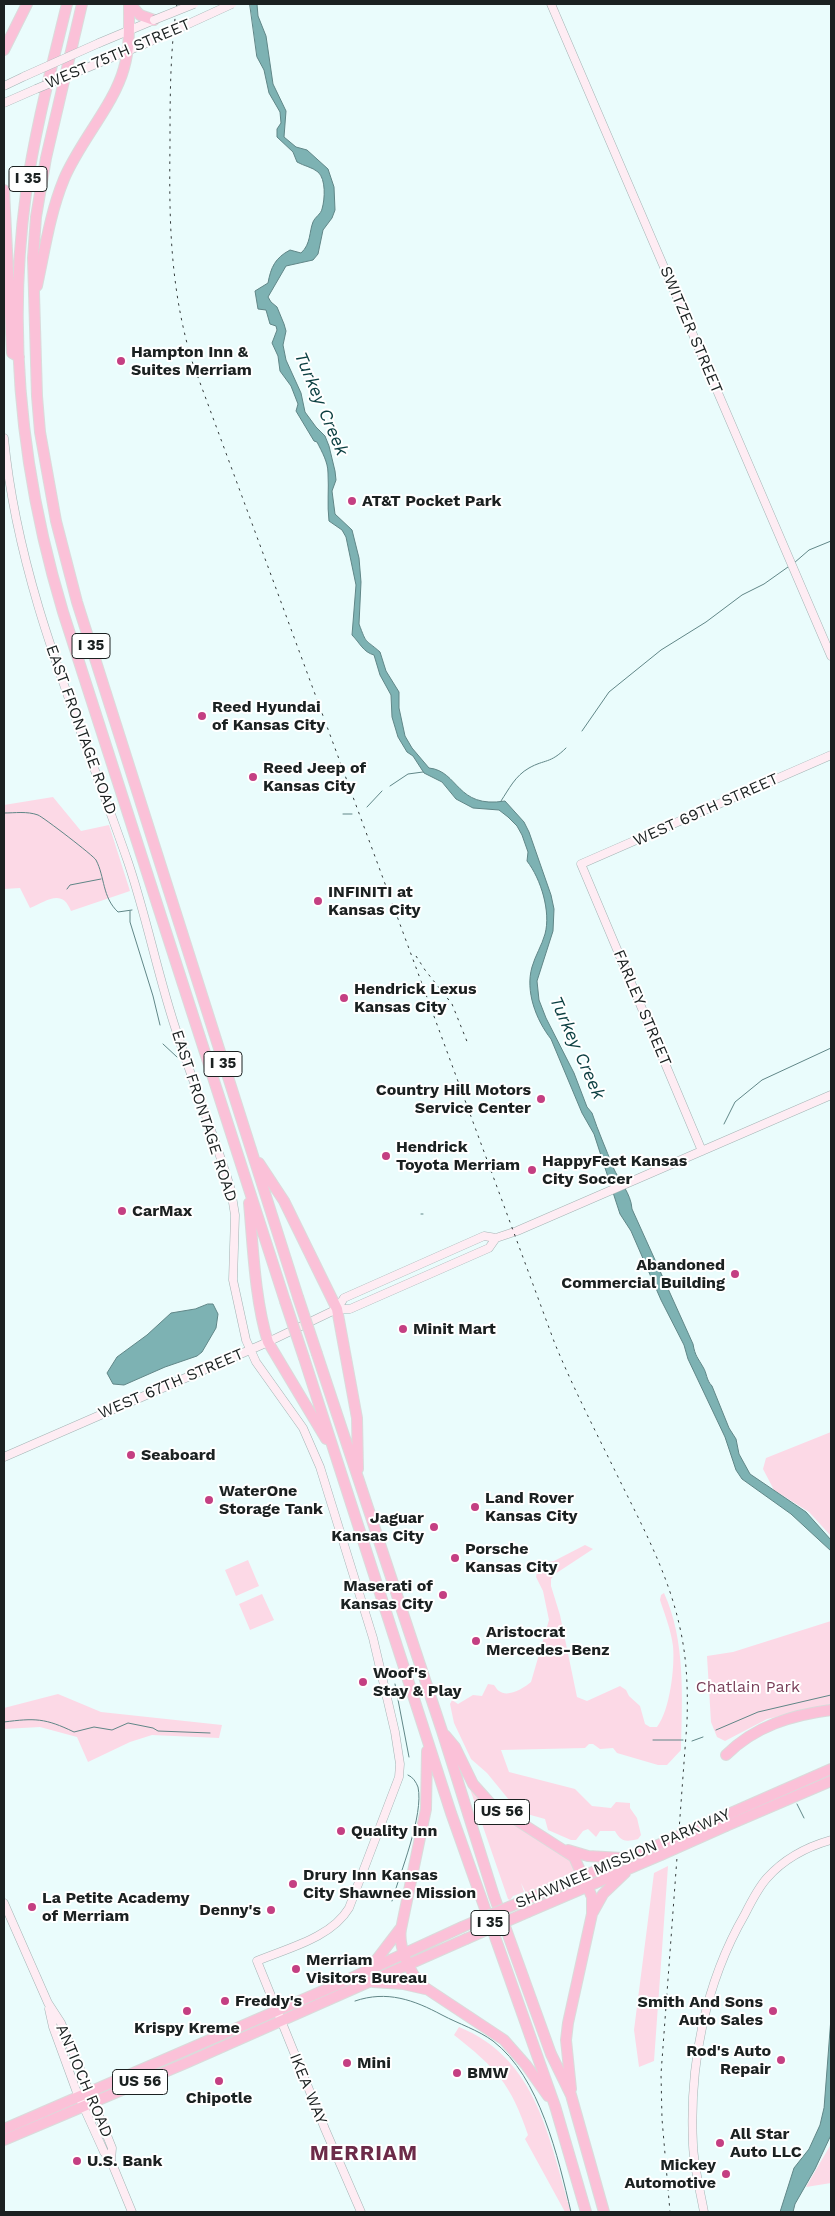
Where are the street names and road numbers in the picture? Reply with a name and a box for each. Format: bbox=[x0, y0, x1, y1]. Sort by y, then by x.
street label: WEST 75TH STREET bbox=[43, 15, 193, 93]
road number: I 35 bbox=[9, 166, 47, 192]
street label: SWITZER STREET bbox=[655, 263, 727, 397]
road number: I 35 bbox=[72, 634, 110, 658]
street label: EAST FRONTAGE ROAD bbox=[41, 642, 121, 818]
street label: WEST 69TH STREET bbox=[630, 769, 782, 851]
street label: FARLEY STREET bbox=[609, 947, 675, 1069]
street label: EAST FRONTAGE ROAD bbox=[167, 1028, 241, 1204]
road number: I 35 bbox=[204, 1052, 242, 1076]
street label: WEST 67TH STREET bbox=[95, 1345, 247, 1423]
road number: US 56 bbox=[474, 1800, 530, 1824]
street label: SHAWNEE MISSION PARKWAY bbox=[513, 1805, 733, 1913]
road number: I 35 bbox=[471, 1910, 509, 1936]
street label: ANTIOCH ROAD bbox=[52, 2022, 116, 2140]
street label: IKEA WAY bbox=[285, 2051, 331, 2127]
road number: US 56 bbox=[112, 2070, 168, 2094]

